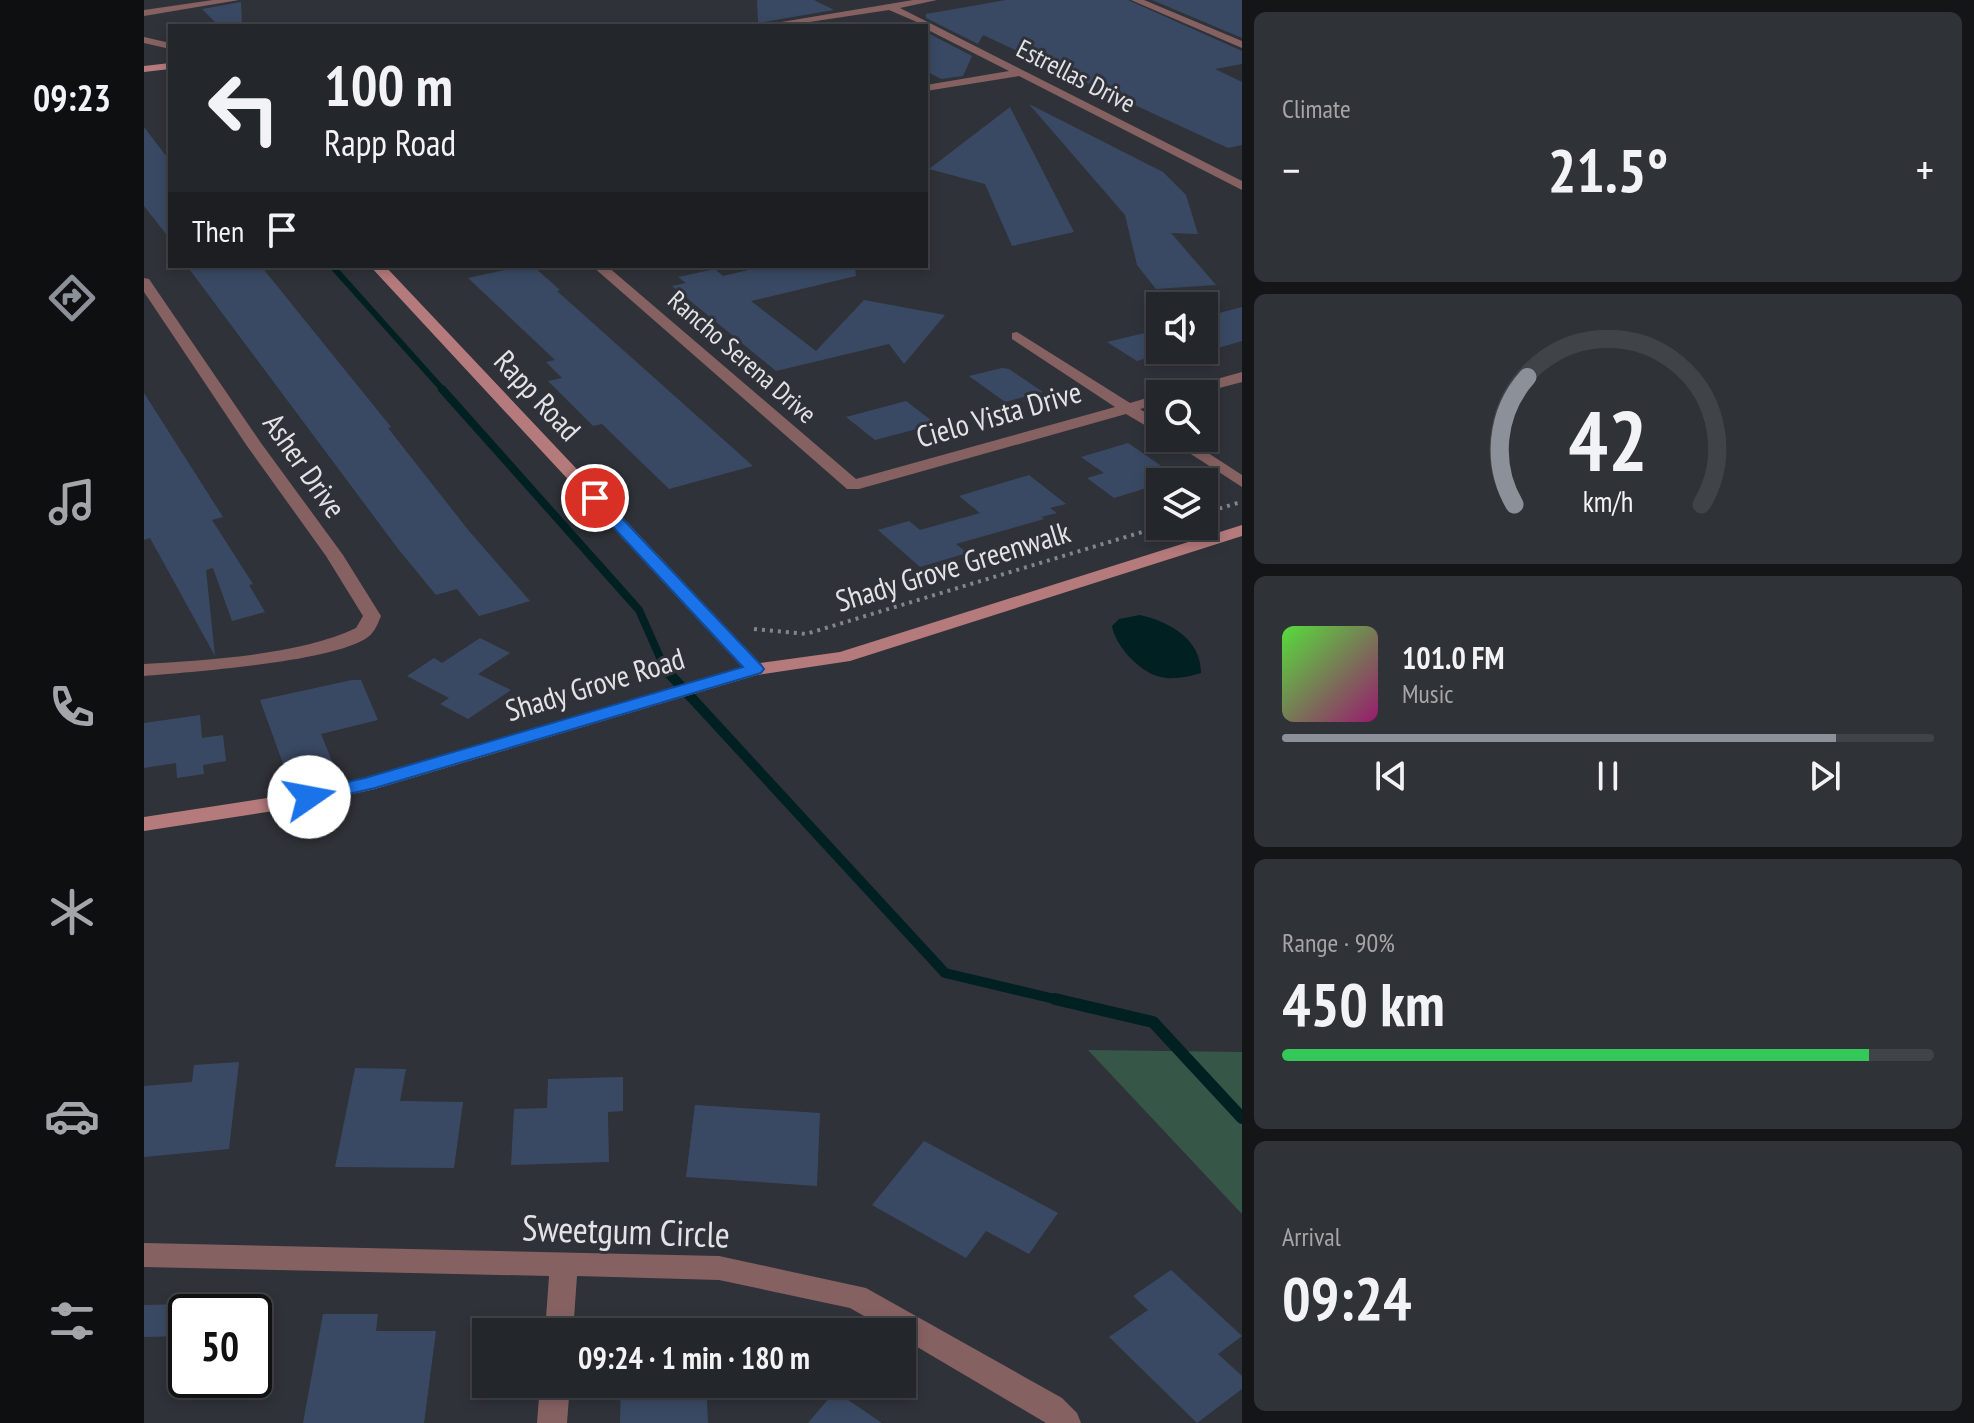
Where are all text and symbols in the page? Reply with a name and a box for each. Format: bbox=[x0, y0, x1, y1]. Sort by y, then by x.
street label: Estrellas Drive bbox=[1011, 32, 1141, 120]
text: 100 m bbox=[324, 49, 453, 121]
icon: left bbox=[192, 56, 296, 160]
text: 09:23 bbox=[33, 74, 111, 121]
text: Climate bbox=[1282, 92, 1351, 125]
text: Rapp Road bbox=[324, 119, 456, 166]
text: 21.5° bbox=[1548, 131, 1668, 209]
text: − bbox=[1282, 141, 1300, 198]
text: + bbox=[1916, 141, 1934, 198]
icon: arrive bbox=[260, 208, 304, 252]
text: Then bbox=[192, 211, 244, 250]
icon: directions bbox=[44, 270, 100, 326]
street label: Rancho Serena Drive bbox=[661, 283, 823, 430]
map controls bbox=[1146, 292, 1218, 540]
button: sound bbox=[1146, 292, 1218, 364]
street label: Rapp Road bbox=[486, 341, 590, 449]
street label: Cielo Vista Drive bbox=[912, 371, 1086, 456]
button: search bbox=[1146, 380, 1218, 452]
text: 42 bbox=[1568, 386, 1648, 494]
street label: Asher Drive bbox=[255, 405, 355, 525]
pin bbox=[561, 464, 629, 532]
button: layers bbox=[1146, 468, 1218, 540]
icon: music bbox=[44, 474, 100, 530]
icon: arrive bbox=[573, 476, 617, 520]
text: km/h bbox=[1583, 483, 1633, 520]
street label: Shady Grove Greenwalk bbox=[831, 511, 1075, 620]
street label: Shady Grove Road bbox=[500, 638, 689, 729]
text: 101.0 FM bbox=[1402, 638, 1504, 677]
text: Music bbox=[1402, 677, 1454, 710]
icon: phone bbox=[44, 679, 100, 735]
icon: previous bbox=[1369, 754, 1413, 798]
icon: pause bbox=[1586, 754, 1630, 798]
icon: next bbox=[1803, 754, 1847, 798]
position arrow bbox=[267, 755, 351, 839]
icon: climate bbox=[44, 884, 100, 940]
text: Range · 90% bbox=[1282, 926, 1395, 959]
text: 450 km bbox=[1282, 965, 1445, 1043]
icon: car bbox=[44, 1088, 100, 1144]
street label: Sweetgum Circle bbox=[521, 1203, 731, 1258]
text: Arrival bbox=[1282, 1220, 1341, 1253]
text: 09:24 bbox=[1282, 1259, 1412, 1337]
icon: filters bbox=[44, 1293, 100, 1349]
speed limit sign: 50 bbox=[168, 1294, 272, 1398]
text: 09:24 · 1 min · 180 m bbox=[578, 1338, 810, 1377]

